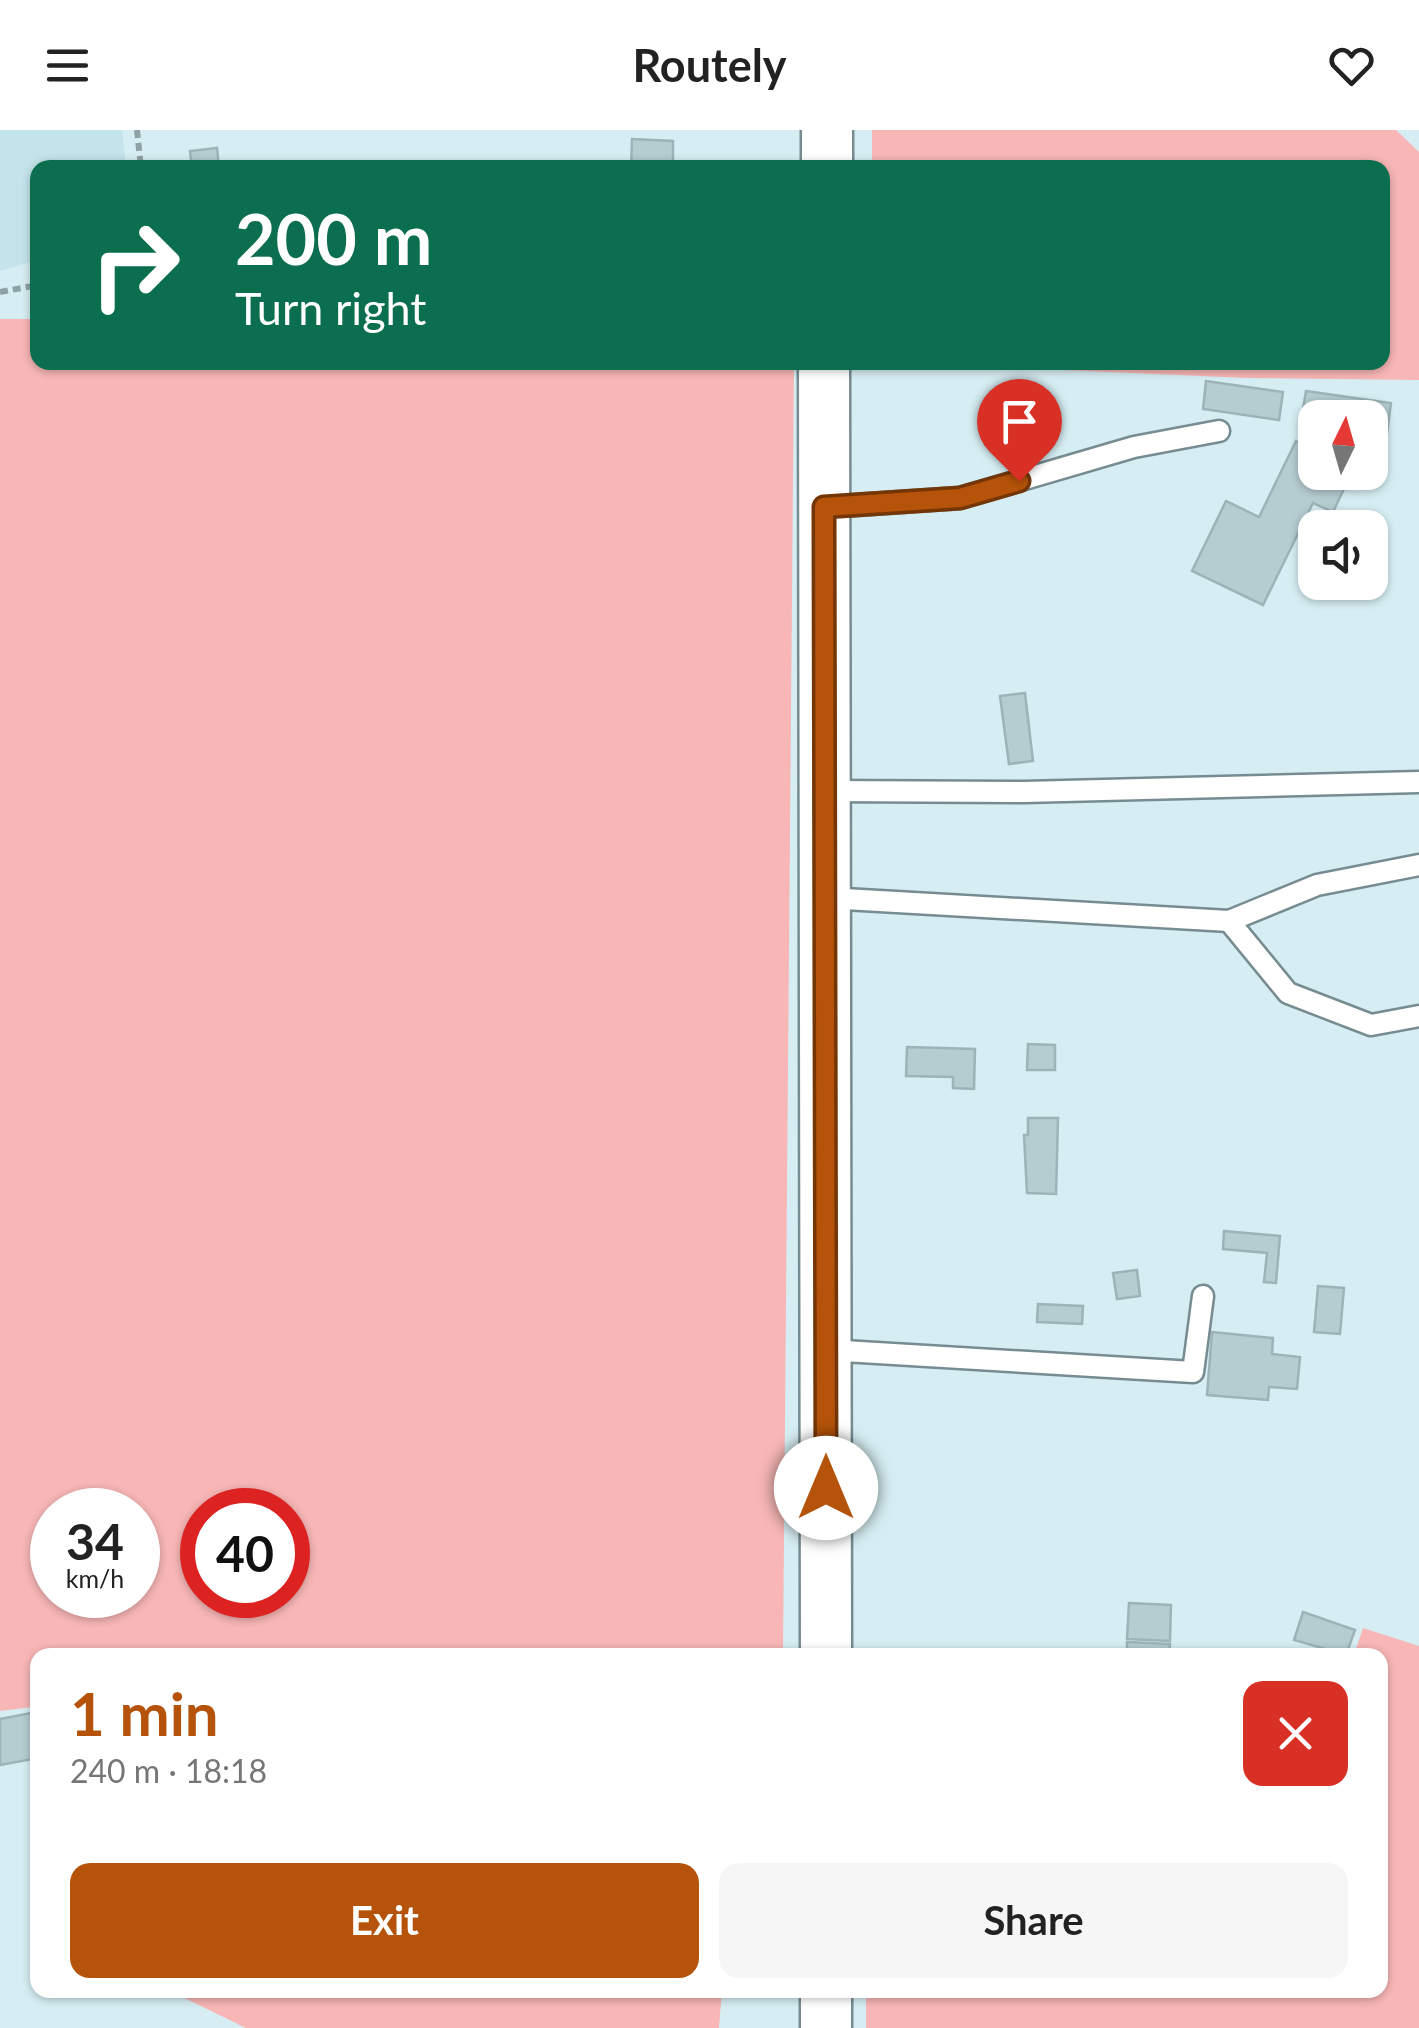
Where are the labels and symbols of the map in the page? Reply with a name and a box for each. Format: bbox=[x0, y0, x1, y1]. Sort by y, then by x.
pin bbox=[977, 379, 1062, 482]
north arrow bbox=[1298, 400, 1388, 490]
position arrow bbox=[774, 1436, 878, 1540]
speed limit sign: 40 bbox=[180, 1488, 310, 1618]

